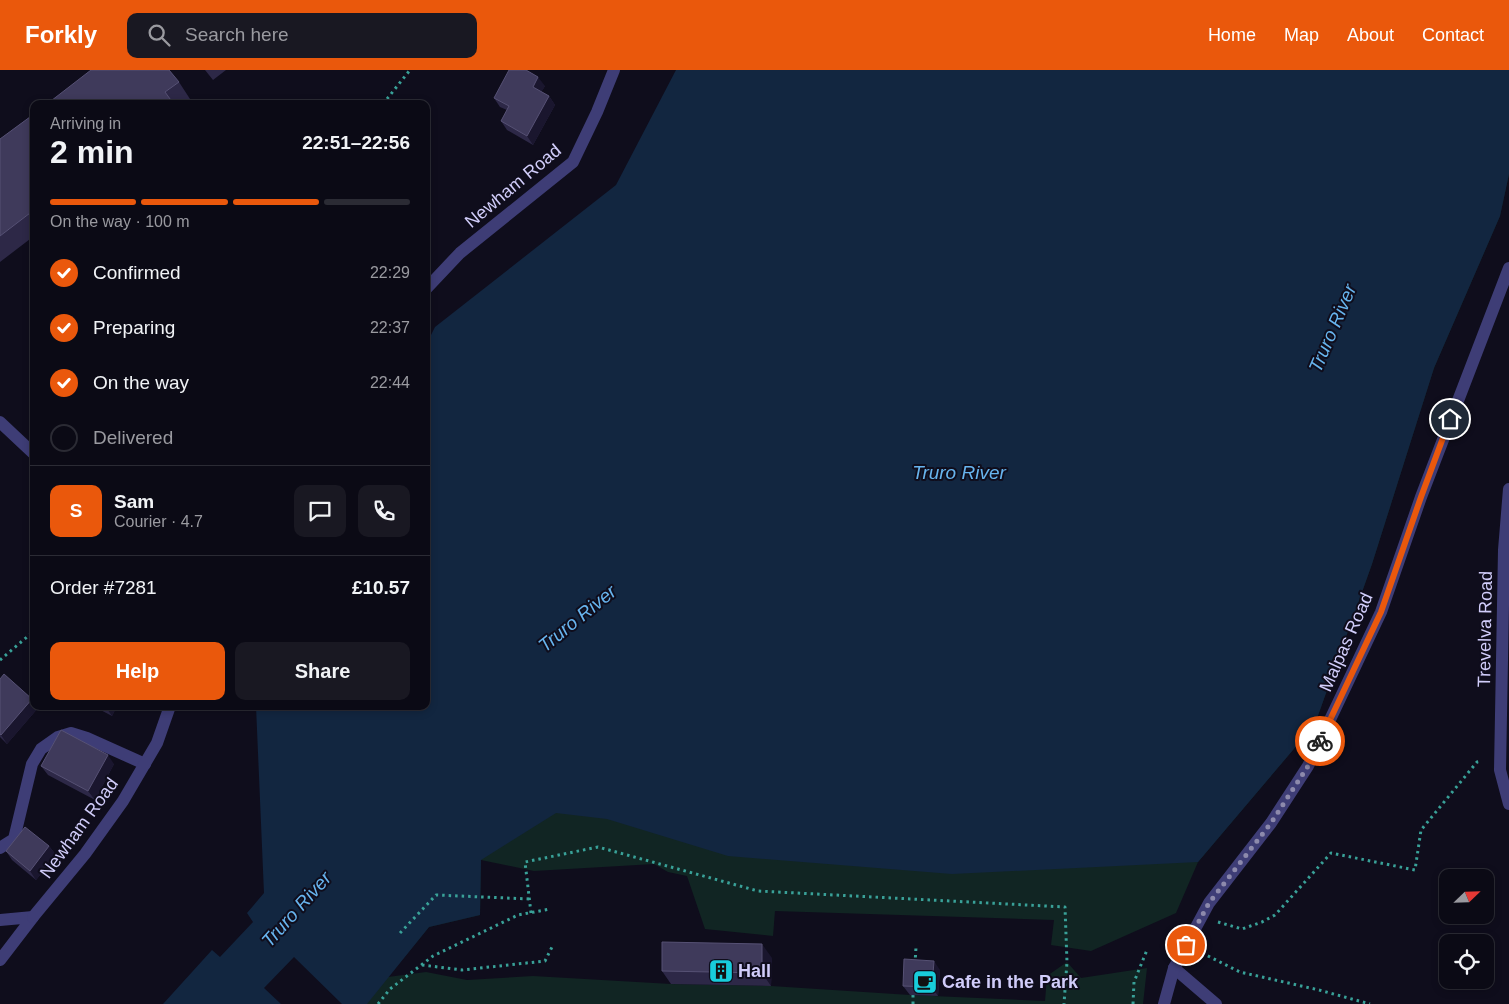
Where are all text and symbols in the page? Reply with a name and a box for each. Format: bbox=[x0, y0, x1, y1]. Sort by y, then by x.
search box bbox=[127, 13, 477, 58]
text: Forkly bbox=[25, 21, 97, 48]
icon: search bbox=[145, 21, 173, 49]
text: Search here bbox=[185, 24, 289, 45]
text: Home bbox=[1208, 25, 1256, 45]
text: Map bbox=[1284, 25, 1319, 45]
text: About bbox=[1347, 25, 1394, 45]
text: Contact bbox=[1422, 25, 1484, 45]
text: Arriving in bbox=[50, 115, 121, 132]
text: 22:51–22:56 bbox=[302, 132, 410, 153]
text: 2 min bbox=[50, 134, 134, 170]
street label: Newham Road bbox=[461, 140, 565, 232]
text: On the way · 100 m bbox=[50, 213, 190, 230]
icon: check bbox=[50, 259, 78, 287]
text: Confirmed bbox=[93, 262, 181, 283]
text: 22:29 bbox=[370, 264, 410, 281]
water label: Truro River bbox=[1305, 280, 1361, 375]
icon: check bbox=[50, 314, 78, 342]
text: Preparing bbox=[93, 317, 175, 338]
text: 22:37 bbox=[370, 319, 410, 336]
icon: check bbox=[50, 369, 78, 397]
text: On the way bbox=[93, 372, 189, 393]
text: 22:44 bbox=[370, 374, 410, 391]
pin bbox=[1429, 398, 1471, 440]
icon: home bbox=[1436, 405, 1464, 433]
text: Delivered bbox=[93, 427, 173, 448]
water label: Truro River bbox=[912, 462, 1006, 483]
button: chat bbox=[294, 485, 346, 537]
button: phone bbox=[358, 485, 410, 537]
text: Sam bbox=[114, 491, 154, 512]
text: S bbox=[70, 500, 82, 521]
text: Courier · 4.7 bbox=[114, 513, 203, 530]
street label: Trevelva Road bbox=[1474, 571, 1496, 687]
text: Order #7281 bbox=[50, 577, 157, 598]
text: £10.57 bbox=[352, 577, 410, 598]
water label: Truro River bbox=[534, 580, 621, 656]
street label: Malpas Road bbox=[1315, 589, 1377, 695]
button: Help bbox=[50, 642, 225, 700]
button: Share bbox=[235, 642, 410, 700]
courier bbox=[1295, 716, 1345, 766]
icon: bike bbox=[1306, 727, 1334, 755]
street label: Newham Road bbox=[36, 774, 122, 882]
water label: Truro River bbox=[257, 867, 336, 951]
north arrow bbox=[1439, 869, 1494, 924]
map controls bbox=[1439, 869, 1494, 989]
pin bbox=[1165, 924, 1207, 966]
icon: bag bbox=[1172, 931, 1200, 959]
button: locate bbox=[1439, 934, 1494, 989]
building icon: Hall bbox=[708, 958, 734, 984]
place label: Hall bbox=[738, 961, 771, 981]
cafe icon: Cafe in the Park bbox=[912, 969, 938, 995]
place label: Cafe in the Park bbox=[942, 972, 1079, 992]

